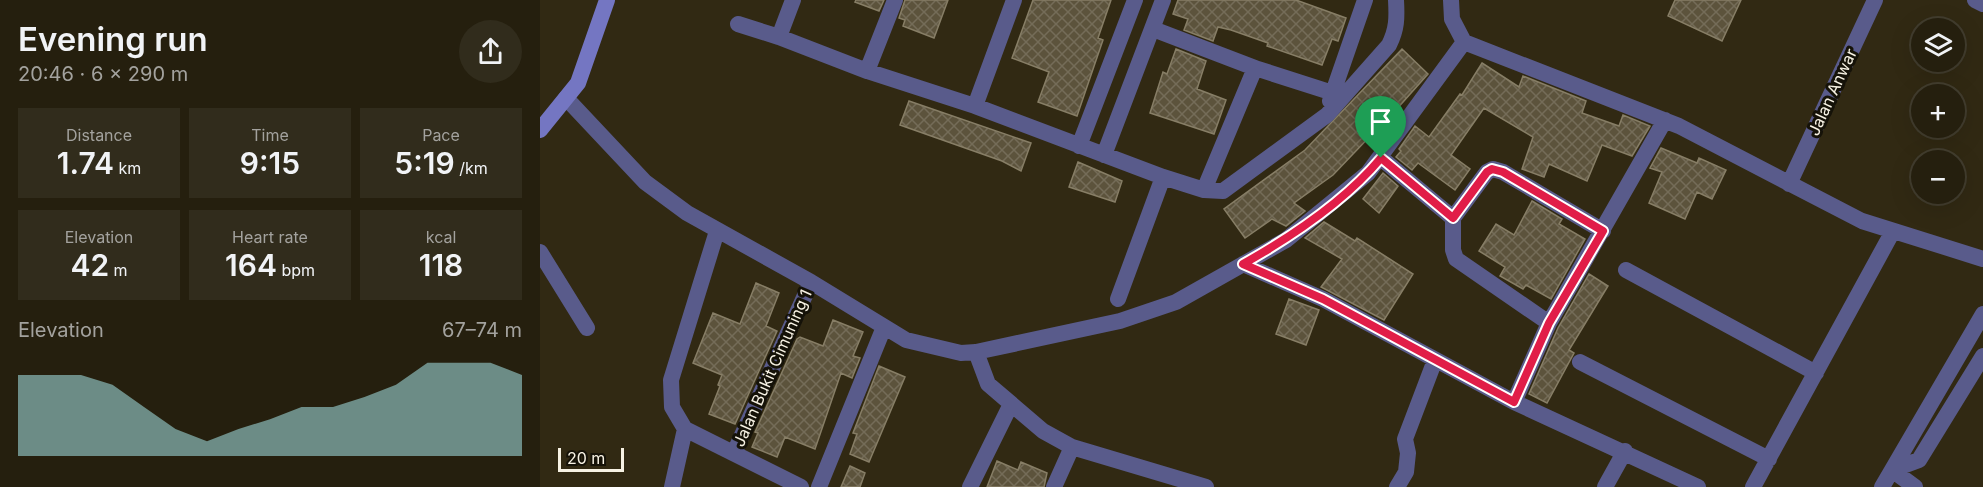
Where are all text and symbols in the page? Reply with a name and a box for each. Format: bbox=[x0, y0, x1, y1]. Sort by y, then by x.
map controls bbox=[1911, 18, 1965, 204]
button: layers bbox=[1911, 18, 1965, 72]
text: Evening run bbox=[18, 19, 208, 59]
button: share bbox=[459, 20, 522, 83]
street label: Jalan Anwar bbox=[1803, 45, 1861, 139]
text: 20:46 · 6 × 290 m bbox=[18, 62, 188, 86]
button: + bbox=[1911, 84, 1965, 138]
pin bbox=[1355, 96, 1406, 158]
icon: arrive bbox=[1364, 105, 1397, 138]
text: Distance bbox=[66, 125, 132, 145]
text: Time bbox=[251, 125, 289, 145]
text: Pace bbox=[422, 125, 460, 145]
text: 1.74 bbox=[57, 145, 114, 181]
text: 9:15 bbox=[240, 145, 300, 181]
text: 5:19 bbox=[394, 145, 455, 181]
button: − bbox=[1911, 150, 1965, 204]
text: km bbox=[114, 158, 141, 178]
text: /km bbox=[455, 158, 488, 178]
text: Elevation bbox=[65, 227, 133, 247]
text: Heart rate bbox=[232, 227, 308, 247]
text: kcal bbox=[426, 227, 456, 247]
text: 42 bbox=[70, 247, 109, 283]
text: 164 bbox=[225, 247, 277, 283]
text: 118 bbox=[419, 247, 463, 283]
text: m bbox=[109, 260, 128, 280]
text: bpm bbox=[277, 260, 315, 280]
street label: Jalan Bukit Cimuning 1 bbox=[728, 286, 816, 450]
text: Elevation bbox=[18, 318, 104, 342]
text: 67–74 m bbox=[442, 318, 522, 342]
scale bar bbox=[558, 445, 624, 472]
text: 20 m bbox=[567, 448, 605, 468]

